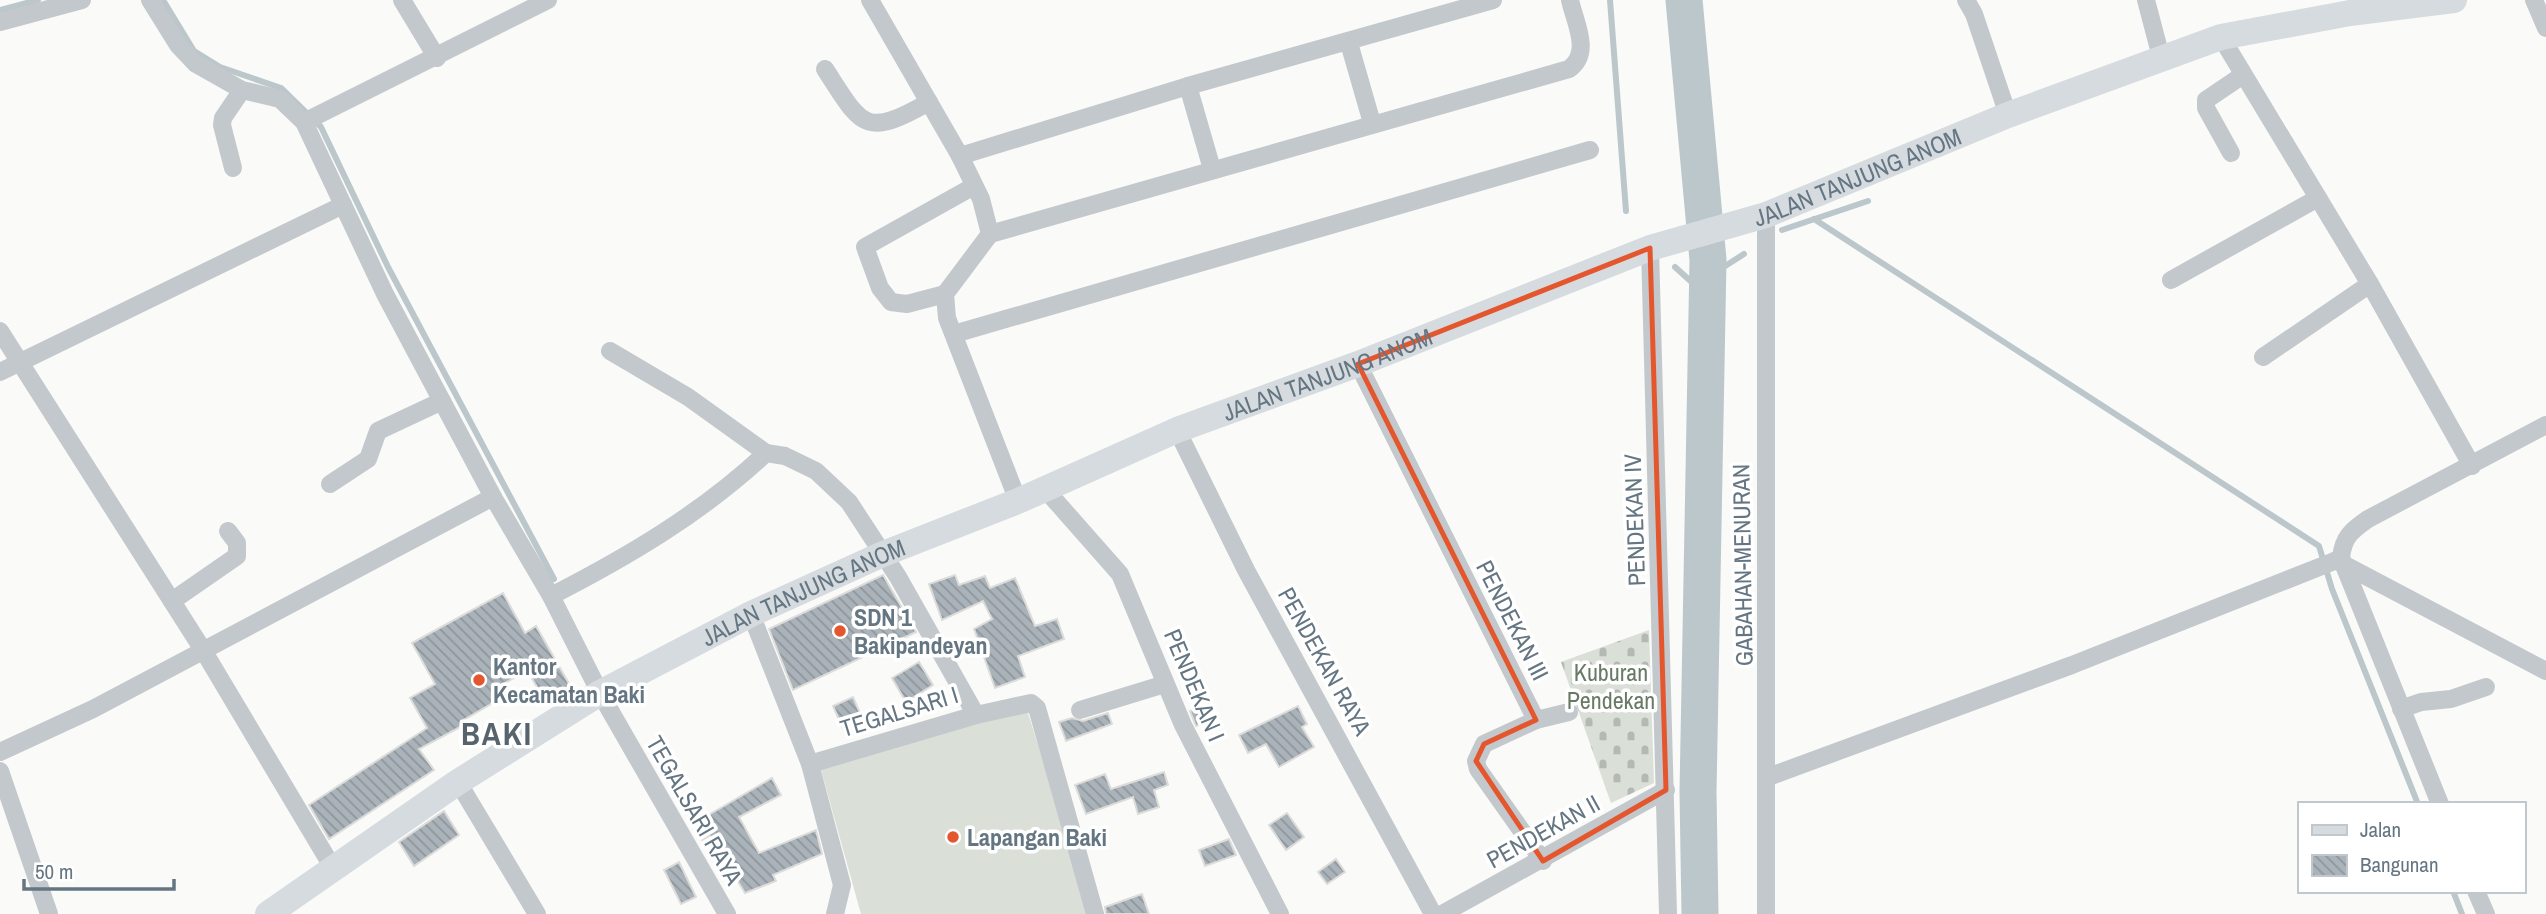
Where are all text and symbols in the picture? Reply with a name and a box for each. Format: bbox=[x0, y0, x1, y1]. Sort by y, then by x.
street label: JALAN TANJUNG ANOM bbox=[1750, 120, 1966, 234]
street label: JALAN TANJUNG ANOM bbox=[1218, 320, 1437, 428]
street label: PENDEKAN IV bbox=[1616, 453, 1652, 587]
street label: GABAHAN-MENURAN bbox=[1724, 464, 1760, 666]
street label: JALAN TANJUNG ANOM bbox=[696, 531, 910, 653]
street label: PENDEKAN III bbox=[1469, 555, 1557, 685]
street label: PENDEKAN RAYA bbox=[1271, 581, 1379, 741]
place label: SDN 1 Bakipandeyan bbox=[854, 601, 987, 661]
marker: SDN 1 Bakipandeyan bbox=[832, 623, 848, 639]
street label: PENDEKAN I bbox=[1157, 624, 1233, 746]
place label: Kantor Kecamatan Baki bbox=[493, 650, 645, 710]
park label: Kuburan Pendekan bbox=[1567, 656, 1655, 716]
marker: Kantor Kecamatan Baki bbox=[471, 672, 487, 688]
street label: TEGALSARI I bbox=[836, 678, 962, 744]
district label: BAKI bbox=[461, 712, 533, 755]
street label: TEGALSARI RAYA bbox=[639, 730, 751, 891]
street label: PENDEKAN II bbox=[1481, 787, 1605, 875]
legend bbox=[2298, 802, 2525, 893]
text: Jalan bbox=[2360, 815, 2401, 844]
place label: Lapangan Baki bbox=[967, 821, 1107, 853]
marker: Lapangan Baki bbox=[945, 829, 961, 845]
scale bar bbox=[24, 848, 175, 892]
text: Bangunan bbox=[2360, 850, 2439, 879]
text: 50 m bbox=[35, 857, 73, 886]

